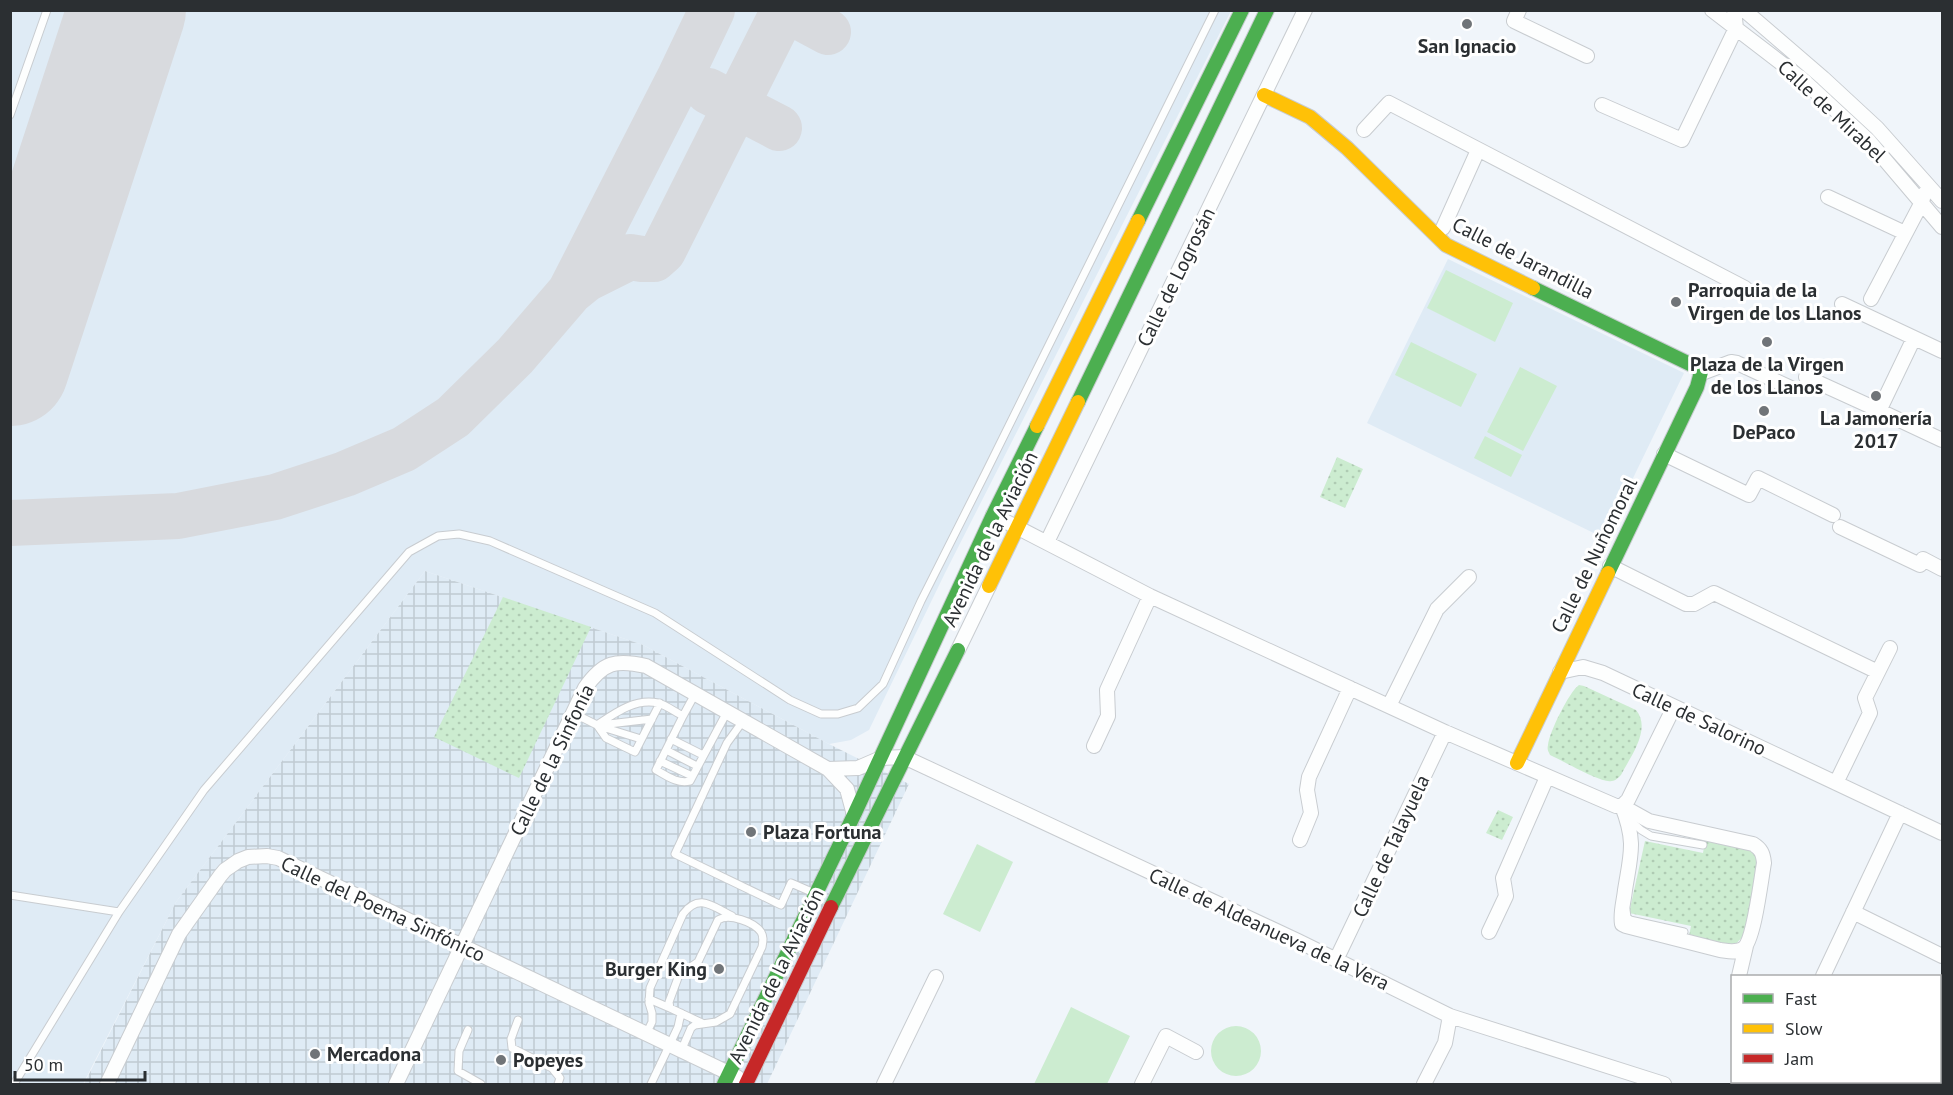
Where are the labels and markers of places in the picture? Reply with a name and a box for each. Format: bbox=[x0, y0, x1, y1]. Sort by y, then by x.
marker: San Ignacio bbox=[1460, 17, 1474, 31]
place label: San Ignacio bbox=[1418, 33, 1517, 59]
place label: Parroquia de la Virgen de los Llanos bbox=[1687, 277, 1862, 326]
marker: Parroquia de la Virgen de los Llanos bbox=[1669, 295, 1683, 309]
marker: Plaza de la Virgen de los Llanos bbox=[1760, 335, 1774, 349]
place label: Plaza de la Virgen de los Llanos bbox=[1690, 351, 1844, 400]
marker: La Jamonería 2017 bbox=[1869, 389, 1883, 403]
marker: DePaco bbox=[1757, 404, 1771, 418]
place label: La Jamonería 2017 bbox=[1820, 405, 1932, 454]
place label: DePaco bbox=[1733, 419, 1796, 445]
place label: Plaza Fortuna bbox=[763, 819, 882, 845]
marker: Plaza Fortuna bbox=[744, 825, 758, 839]
place label: Burger King bbox=[605, 956, 707, 982]
marker: Burger King bbox=[712, 962, 726, 976]
place label: Mercadona bbox=[327, 1041, 421, 1067]
marker: Mercadona bbox=[308, 1047, 322, 1061]
place label: Popeyes bbox=[513, 1047, 583, 1073]
marker: Popeyes bbox=[494, 1053, 508, 1067]

